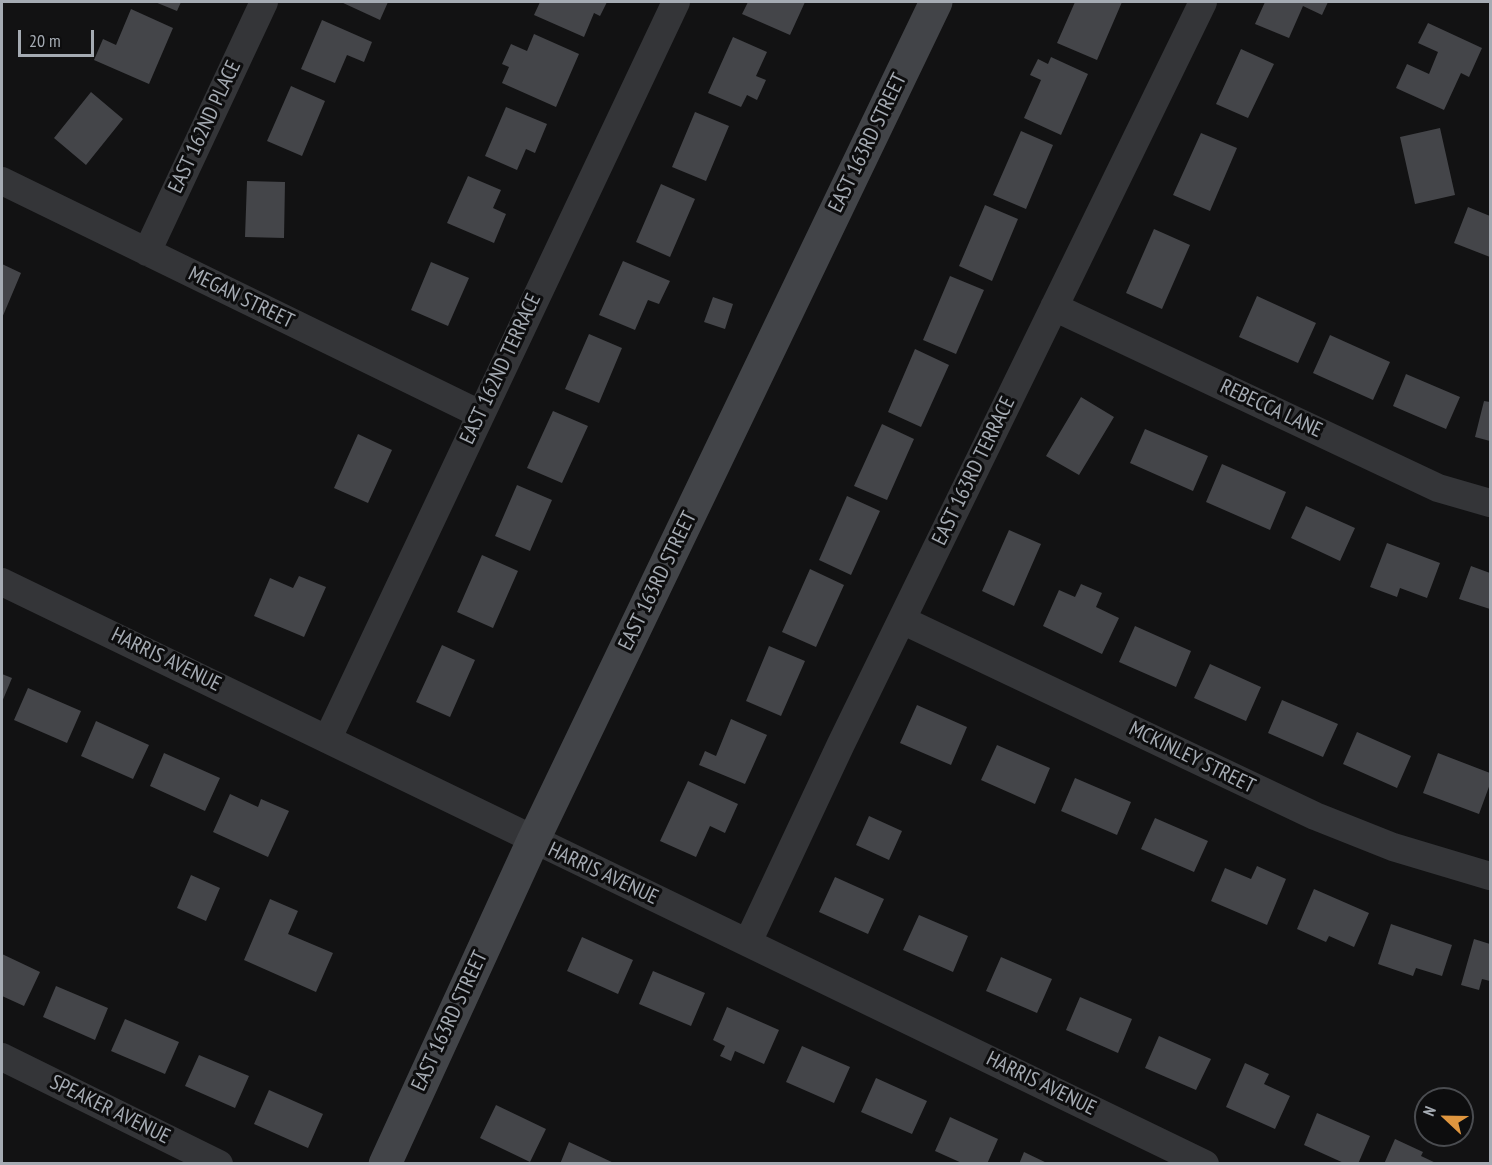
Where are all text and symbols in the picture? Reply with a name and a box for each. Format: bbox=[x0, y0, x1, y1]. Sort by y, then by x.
scale bar bbox=[21, 18, 98, 56]
text: 20 m bbox=[29, 29, 61, 52]
street label: EAST 162ND PLACE bbox=[163, 57, 247, 197]
street label: EAST 163RD STREET bbox=[823, 69, 913, 217]
street label: MEGAN STREET bbox=[184, 262, 298, 334]
street label: EAST 162ND TERRACE bbox=[455, 290, 547, 448]
street label: REBECCA LANE bbox=[1216, 374, 1326, 444]
street label: EAST 163RD TERRACE bbox=[927, 393, 1021, 549]
street label: EAST 163RD STREET bbox=[613, 507, 703, 655]
street label: HARRIS AVENUE bbox=[107, 623, 225, 697]
street label: MCKINLEY STREET bbox=[1125, 717, 1259, 799]
street label: HARRIS AVENUE bbox=[544, 837, 662, 911]
street label: EAST 163RD STREET bbox=[407, 947, 493, 1095]
street label: HARRIS AVENUE bbox=[982, 1047, 1100, 1121]
street label: SPEAKER AVENUE bbox=[46, 1070, 174, 1150]
north arrow bbox=[1414, 1087, 1474, 1147]
text: N bbox=[1418, 1103, 1440, 1119]

